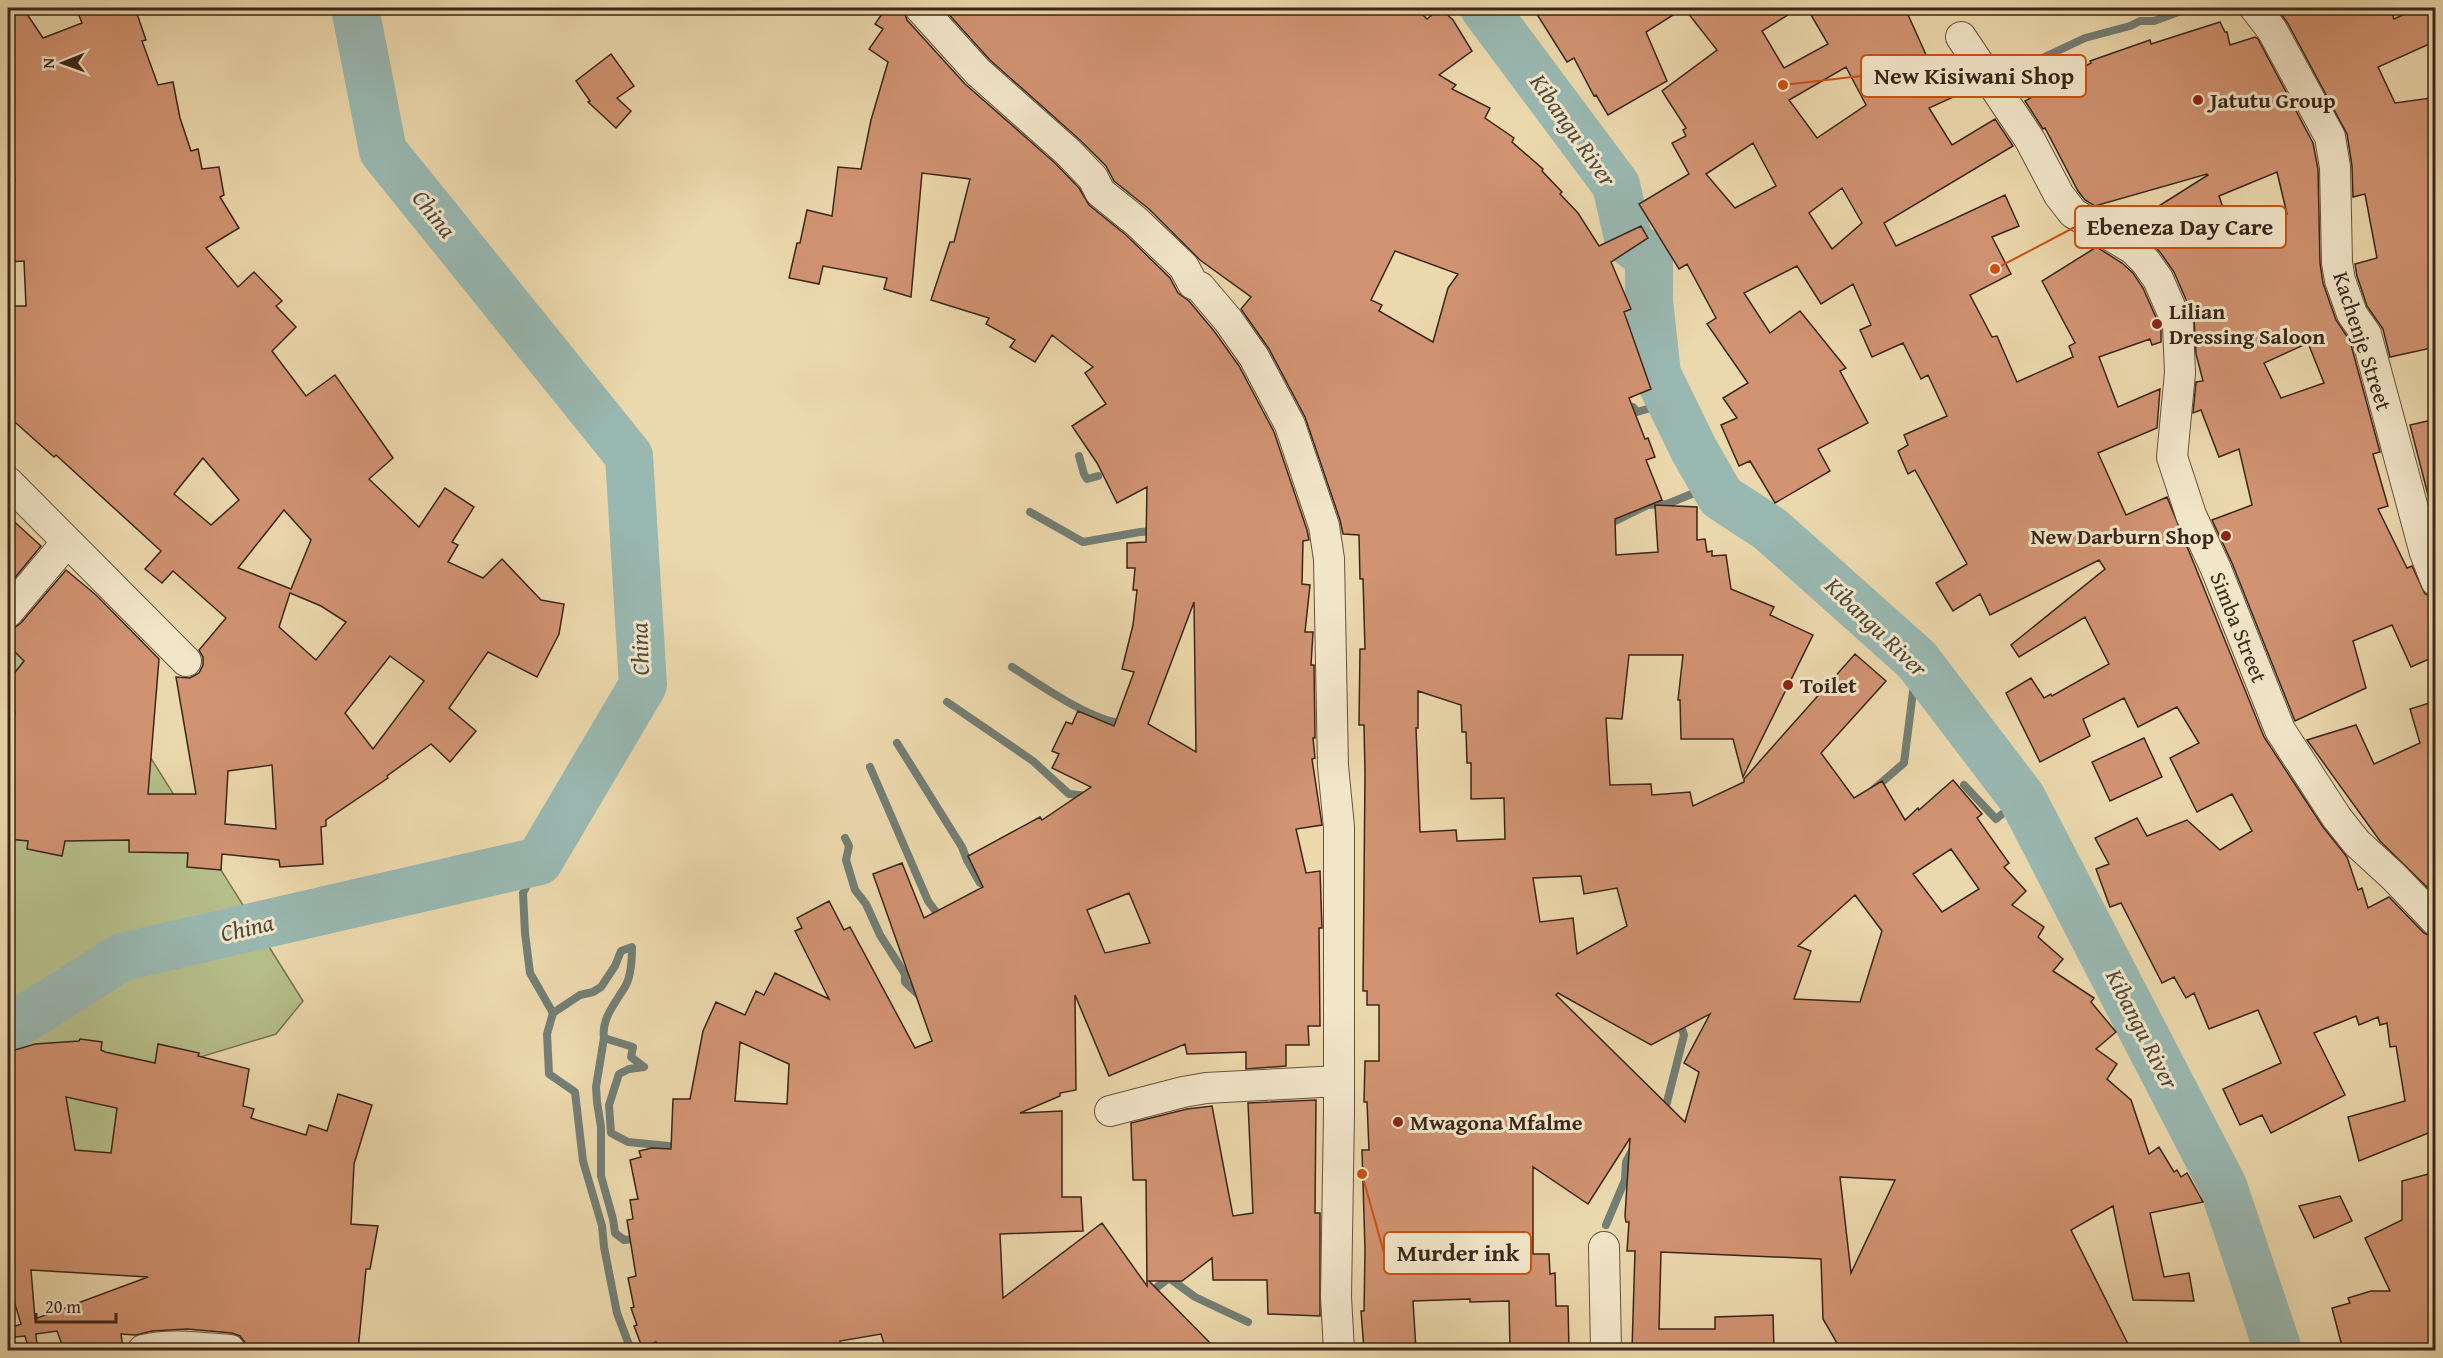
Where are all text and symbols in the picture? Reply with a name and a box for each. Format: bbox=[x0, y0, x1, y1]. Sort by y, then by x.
north arrow bbox=[33, 33, 93, 93]
callout: New Kisiwani Shop bbox=[1861, 55, 2086, 97]
text: N bbox=[36, 57, 60, 69]
text: New Kisiwani Shop bbox=[1874, 58, 2074, 93]
water label: Kibangu River bbox=[1521, 65, 1626, 194]
place label: Jatutu Group bbox=[2206, 84, 2336, 116]
marker: Jatutu Group bbox=[2191, 93, 2205, 107]
water label: China bbox=[404, 182, 465, 245]
callout: Ebeneza Day Care bbox=[2075, 206, 2286, 248]
text: Ebeneza Day Care bbox=[2087, 209, 2274, 244]
street label: Kachenje Street bbox=[2325, 267, 2401, 415]
place label: Lilian Dressing Saloon bbox=[2169, 295, 2325, 352]
marker: Lilian Dressing Saloon bbox=[2150, 317, 2164, 331]
place label: New Darburn Shop bbox=[2031, 520, 2214, 552]
marker: New Darburn Shop bbox=[2219, 529, 2233, 543]
street label: Simba Street bbox=[2202, 567, 2276, 688]
water label: Kibangu River bbox=[1817, 568, 1936, 685]
water label: China bbox=[621, 622, 658, 676]
place label: Toilet bbox=[1800, 669, 1857, 701]
marker: Toilet bbox=[1781, 678, 1795, 692]
water label: China bbox=[217, 904, 277, 951]
water label: Kibangu River bbox=[2097, 962, 2188, 1096]
place label: Mwagona Mfalme bbox=[1410, 1106, 1583, 1138]
marker: Mwagona Mfalme bbox=[1391, 1115, 1405, 1129]
callout: Murder ink bbox=[1384, 1232, 1531, 1274]
text: Murder ink bbox=[1397, 1235, 1520, 1270]
scale bar bbox=[36, 1286, 116, 1324]
text: 20 m bbox=[45, 1293, 81, 1320]

